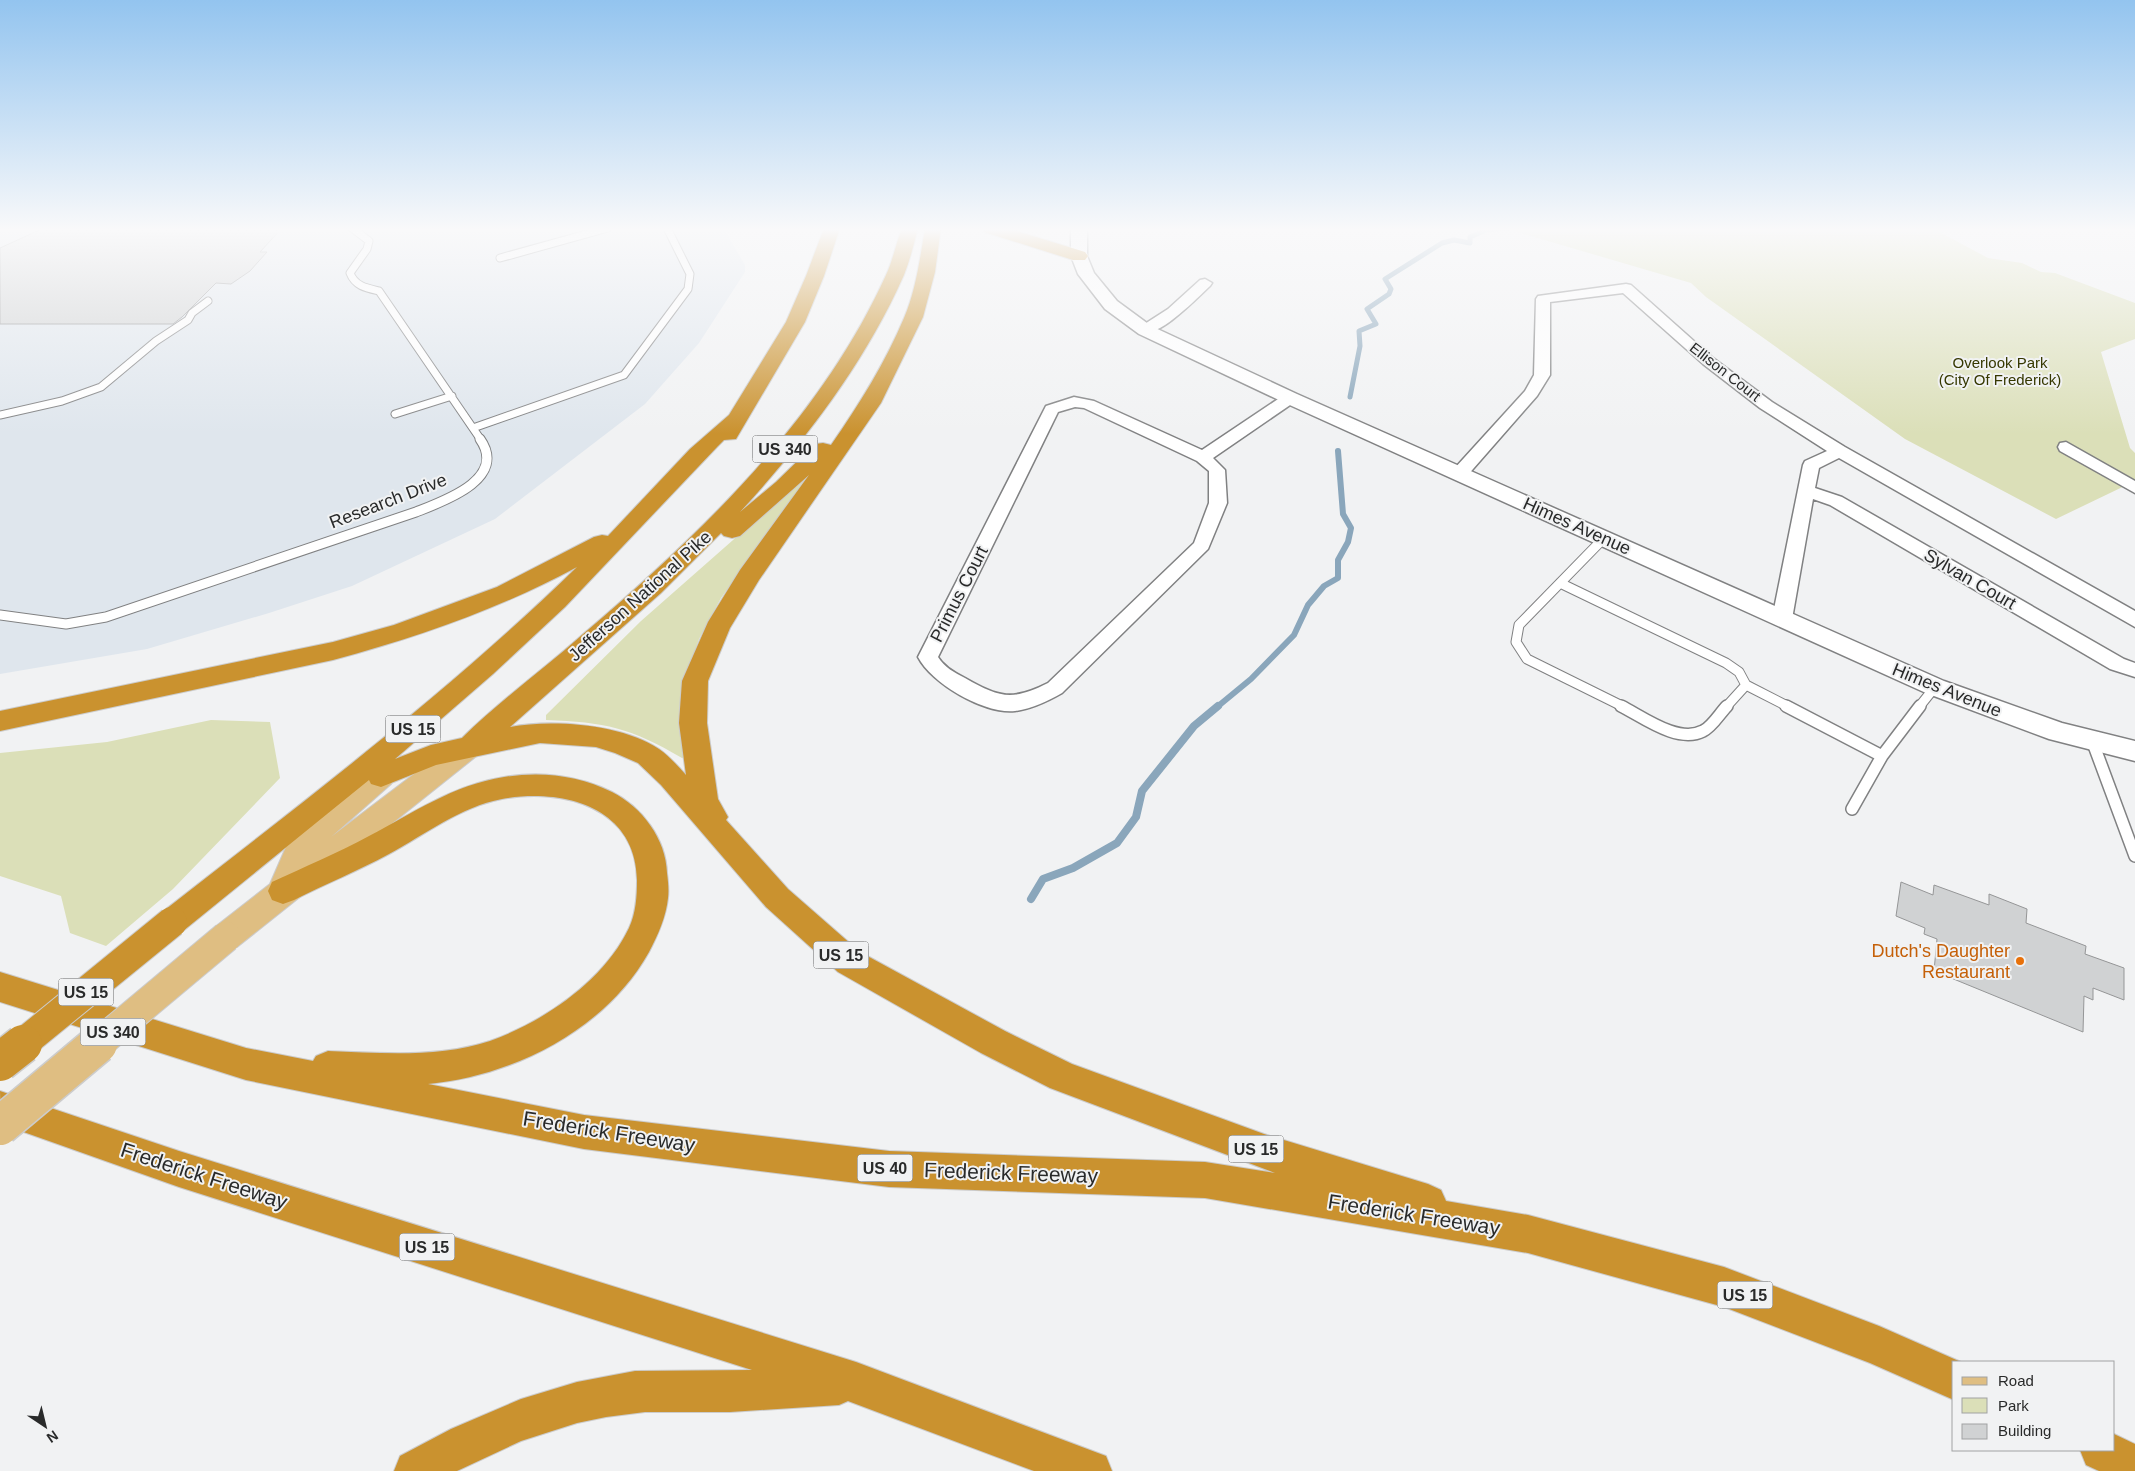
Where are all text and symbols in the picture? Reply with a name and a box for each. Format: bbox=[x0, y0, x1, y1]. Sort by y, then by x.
street label: Ellison Court bbox=[1687, 339, 1765, 405]
park label: Overlook Park (City Of Frederick) bbox=[1939, 354, 2061, 388]
road number: US 340 bbox=[752, 436, 818, 462]
street label: Research Drive bbox=[327, 469, 449, 533]
street label: Himes Avenue bbox=[1520, 493, 1634, 559]
street label: Jefferson National Pike bbox=[565, 527, 715, 665]
street label: Primus Court bbox=[926, 543, 992, 645]
street label: Sylvan Court bbox=[1920, 545, 2020, 613]
street label: Himes Avenue bbox=[1890, 659, 2004, 721]
road number: US 15 bbox=[386, 716, 440, 742]
place label: Dutch's Daughter Restaurant bbox=[1871, 941, 2010, 982]
road number: US 15 bbox=[814, 942, 868, 968]
marker: Dutch's Daughter Restaurant bbox=[2014, 955, 2026, 967]
road number: US 15 bbox=[58, 979, 114, 1006]
road number: US 340 bbox=[80, 1019, 146, 1046]
street label: Frederick Freeway bbox=[521, 1107, 697, 1157]
road number: US 15 bbox=[1228, 1136, 1284, 1162]
street label: Frederick Freeway bbox=[118, 1138, 291, 1213]
road number: US 40 bbox=[858, 1154, 912, 1182]
street label: Frederick Freeway bbox=[924, 1158, 1099, 1187]
street label: Frederick Freeway bbox=[1326, 1190, 1502, 1240]
road number: US 15 bbox=[400, 1234, 454, 1260]
road number: US 15 bbox=[1718, 1282, 1772, 1308]
legend bbox=[1952, 1361, 2115, 1451]
text: Road bbox=[1998, 1372, 2034, 1389]
text: Park bbox=[1998, 1397, 2029, 1414]
north arrow bbox=[20, 1401, 70, 1451]
text: Building bbox=[1998, 1422, 2051, 1439]
text: N bbox=[44, 1427, 61, 1446]

